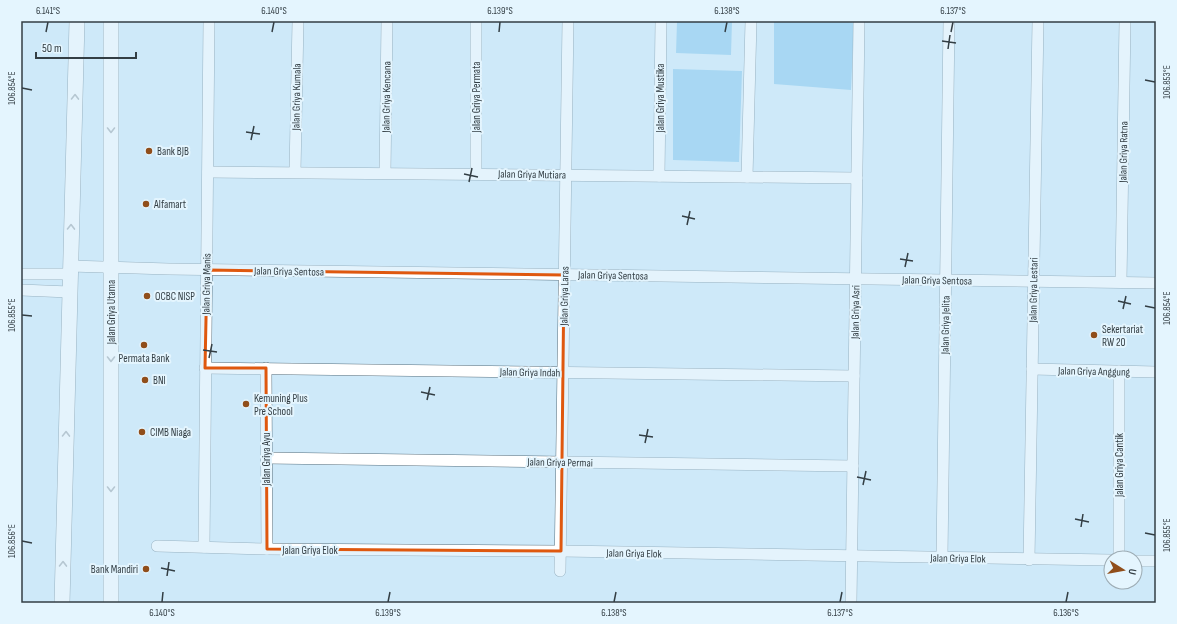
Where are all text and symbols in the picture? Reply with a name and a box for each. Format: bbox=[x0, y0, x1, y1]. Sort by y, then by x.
text: 6.141°S bbox=[36, 5, 60, 17]
text: 6.140°S bbox=[261, 5, 287, 17]
text: 6.139°S bbox=[487, 5, 513, 17]
text: 6.138°S bbox=[714, 5, 740, 17]
text: 6.137°S bbox=[940, 5, 966, 17]
scale bar bbox=[36, 34, 136, 60]
text: 50 m bbox=[42, 41, 62, 56]
street label: Jalan Griya Kencana bbox=[379, 61, 394, 134]
street label: Jalan Griya Permata bbox=[470, 61, 483, 134]
street label: Jalan Griya Kumala bbox=[289, 63, 304, 132]
street label: Jalan Griya Mustika bbox=[654, 64, 667, 133]
text: 106.853°E bbox=[1161, 65, 1173, 99]
text: 106.854°E bbox=[6, 71, 18, 105]
one-way arrow bbox=[71, 94, 79, 100]
street label: Jalan Griya Ratna bbox=[1116, 121, 1131, 184]
one-way arrow bbox=[107, 127, 115, 133]
place label: Bank BJB bbox=[157, 145, 189, 158]
marker: Bank BJB bbox=[144, 146, 154, 156]
street label: Jalan Griya Mutiara bbox=[497, 167, 566, 182]
place label: Alfamart bbox=[153, 198, 187, 211]
marker: Alfamart bbox=[141, 199, 151, 209]
one-way arrow bbox=[67, 224, 76, 230]
street label: Jalan Griya Manis bbox=[199, 253, 214, 316]
street label: Jalan Griya Lestari bbox=[1026, 257, 1041, 324]
street label: Jalan Griya Sentosa bbox=[253, 264, 324, 279]
street label: Jalan Griya Laras bbox=[557, 266, 572, 327]
street label: Jalan Griya Sentosa bbox=[577, 268, 648, 283]
street label: Jalan Griya Sentosa bbox=[901, 273, 972, 288]
street label: Jalan Griya Utama bbox=[105, 280, 118, 345]
street label: Jalan Griya Asri bbox=[849, 285, 862, 340]
place label: OCBC NISP bbox=[155, 290, 195, 303]
marker: OCBC NISP bbox=[142, 291, 152, 301]
text: 106.854°E bbox=[1161, 291, 1173, 325]
street label: Jalan Griya Jelita bbox=[938, 296, 953, 355]
text: 106.855°E bbox=[6, 298, 18, 332]
place label: Sekertariat RW 20 bbox=[1102, 323, 1144, 349]
marker: Sekertariat RW 20 bbox=[1089, 330, 1099, 340]
marker: Permata Bank bbox=[139, 340, 149, 350]
place label: Permata Bank bbox=[119, 352, 170, 365]
one-way arrow bbox=[107, 356, 115, 362]
street label: Jalan Griya Anggung bbox=[1057, 364, 1131, 379]
street label: Jalan Griya Indah bbox=[499, 365, 561, 380]
place label: BNI bbox=[153, 374, 166, 387]
marker: BNI bbox=[140, 375, 150, 385]
place label: Kemuning Plus Pre School bbox=[254, 392, 308, 418]
marker: Kemuning Plus Pre School bbox=[241, 399, 251, 409]
place label: CIMB Niaga bbox=[150, 426, 191, 439]
marker: CIMB Niaga bbox=[137, 427, 147, 437]
one-way arrow bbox=[62, 431, 70, 437]
street label: Jalan Griya Ayu bbox=[260, 432, 273, 487]
street label: Jalan Griya Cantik bbox=[1113, 432, 1126, 498]
street label: Jalan Griya Permai bbox=[526, 455, 593, 470]
one-way arrow bbox=[107, 486, 115, 492]
text: 106.855°E bbox=[1161, 518, 1173, 552]
text: 106.856°E bbox=[6, 524, 18, 558]
street label: Jalan Griya Elok bbox=[281, 544, 338, 557]
street label: Jalan Griya Elok bbox=[605, 547, 663, 560]
north arrow bbox=[1103, 550, 1143, 590]
street label: Jalan Griya Elok bbox=[929, 552, 987, 565]
one-way arrow bbox=[59, 561, 67, 567]
place label: Bank Mandiri bbox=[91, 563, 138, 576]
marker: Bank Mandiri bbox=[141, 564, 151, 574]
text: U bbox=[1125, 568, 1139, 576]
text: 6.140°S bbox=[149, 607, 175, 619]
text: 6.139°S bbox=[375, 607, 401, 619]
text: 6.138°S bbox=[601, 607, 627, 619]
text: 6.137°S bbox=[827, 607, 853, 619]
text: 6.136°S bbox=[1053, 607, 1079, 619]

